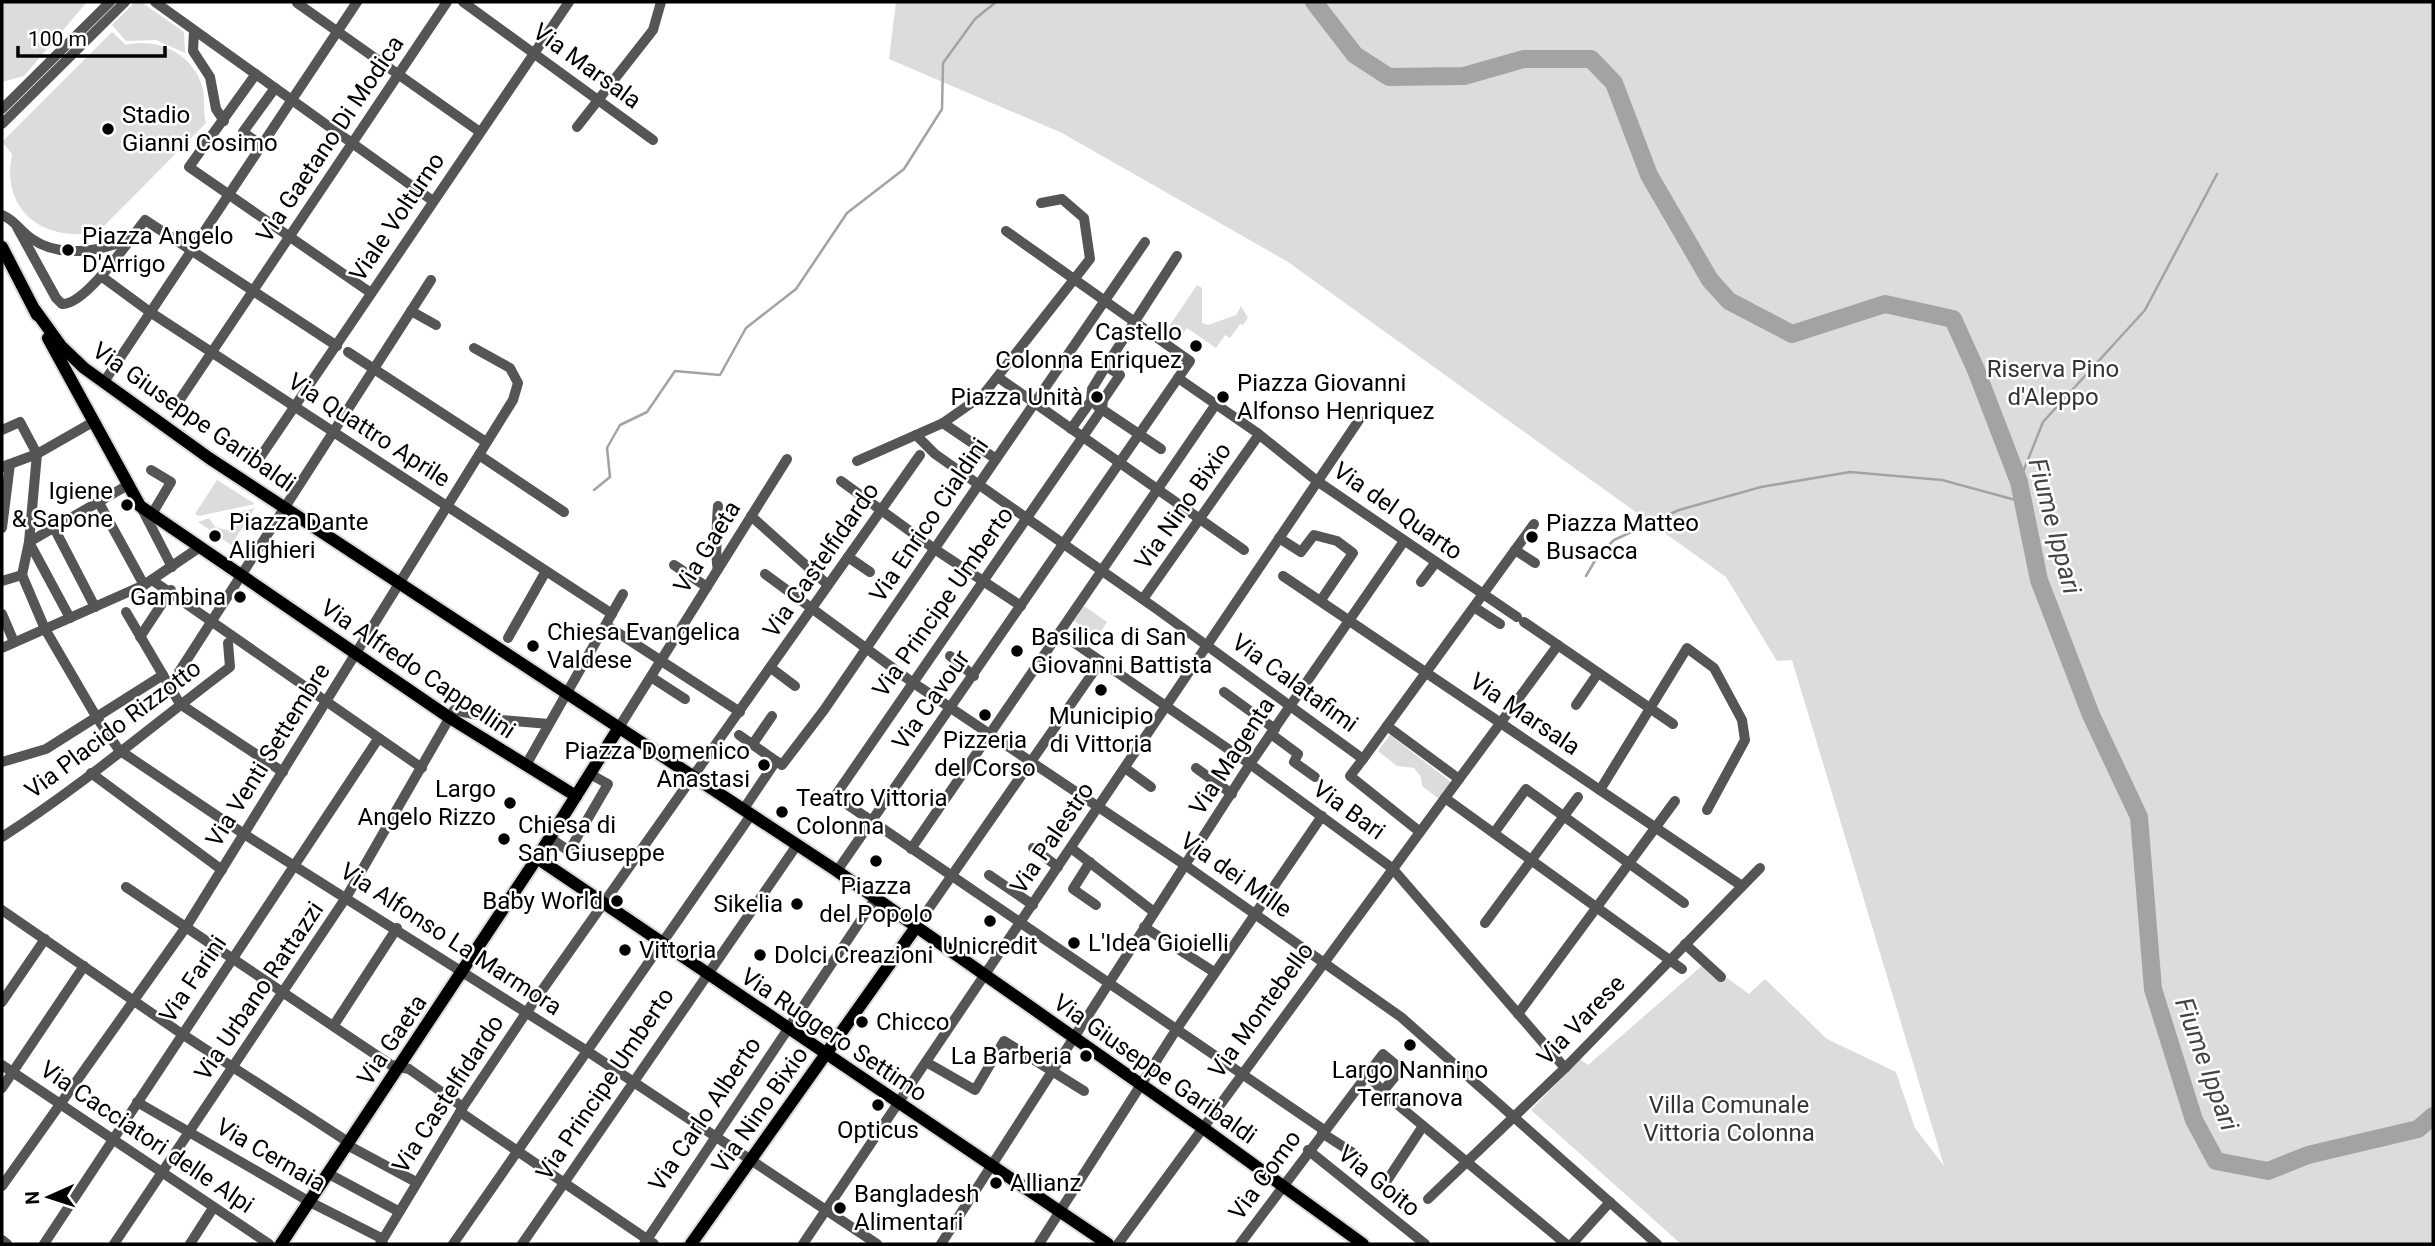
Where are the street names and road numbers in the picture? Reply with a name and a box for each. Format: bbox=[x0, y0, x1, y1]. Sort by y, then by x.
street label: Via Marsala bbox=[528, 17, 646, 115]
street label: Via Gaetano Di Modica bbox=[250, 30, 410, 248]
street label: Viale Volturno bbox=[344, 147, 450, 287]
street label: Via Giuseppe Garibaldi bbox=[87, 336, 301, 498]
street label: Via Quattro Aprile bbox=[283, 367, 455, 493]
street label: Via Enrico Cialdini bbox=[864, 433, 994, 607]
street label: Via Nino Bixio bbox=[1129, 437, 1237, 575]
street label: Via del Quarto bbox=[1328, 456, 1468, 566]
street label: Via Castelfidardo bbox=[757, 477, 885, 643]
street label: Via Gaeta bbox=[668, 496, 746, 598]
street label: Via Principe Umberto bbox=[867, 501, 1019, 703]
street label: Via Alfredo Cappellini bbox=[315, 593, 521, 745]
street label: Via Calatafimi bbox=[1227, 628, 1363, 738]
street label: Via Cavour bbox=[887, 645, 975, 755]
street label: Via Placido Rizzotto bbox=[20, 654, 206, 804]
street label: Via Venti Settembre bbox=[200, 658, 336, 852]
street label: Via Marsala bbox=[1465, 667, 1585, 761]
street label: Via Magenta bbox=[1184, 692, 1280, 820]
street label: Via Bari bbox=[1308, 775, 1390, 845]
street label: Via Palestro bbox=[1004, 777, 1100, 899]
street label: Via dei Mille bbox=[1175, 826, 1297, 924]
street label: Via Alfonso La Marmora bbox=[335, 857, 567, 1021]
street label: Via Urbano Rattazzi bbox=[189, 896, 329, 1086]
street label: Via Farini bbox=[154, 930, 232, 1028]
street label: Via Montebello bbox=[1203, 937, 1319, 1083]
street label: Via Ruggero Settimo bbox=[736, 962, 932, 1108]
street label: Via Varese bbox=[1531, 969, 1631, 1071]
street label: Via Principe Umberto bbox=[530, 983, 680, 1185]
street label: Via Giuseppe Garibaldi bbox=[1048, 988, 1262, 1150]
street label: Via Gaeta bbox=[352, 989, 432, 1091]
street label: Via Castelfidardo bbox=[387, 1010, 509, 1178]
street label: Via Carlo Alberto bbox=[643, 1031, 767, 1197]
street label: Via Nino Bixio bbox=[706, 1041, 814, 1179]
street label: Via Cacciatori delle Alpi bbox=[35, 1055, 259, 1219]
street label: Via Cernaia bbox=[211, 1112, 331, 1198]
street label: Via Como bbox=[1223, 1125, 1307, 1225]
street label: Via Goito bbox=[1332, 1139, 1426, 1223]

